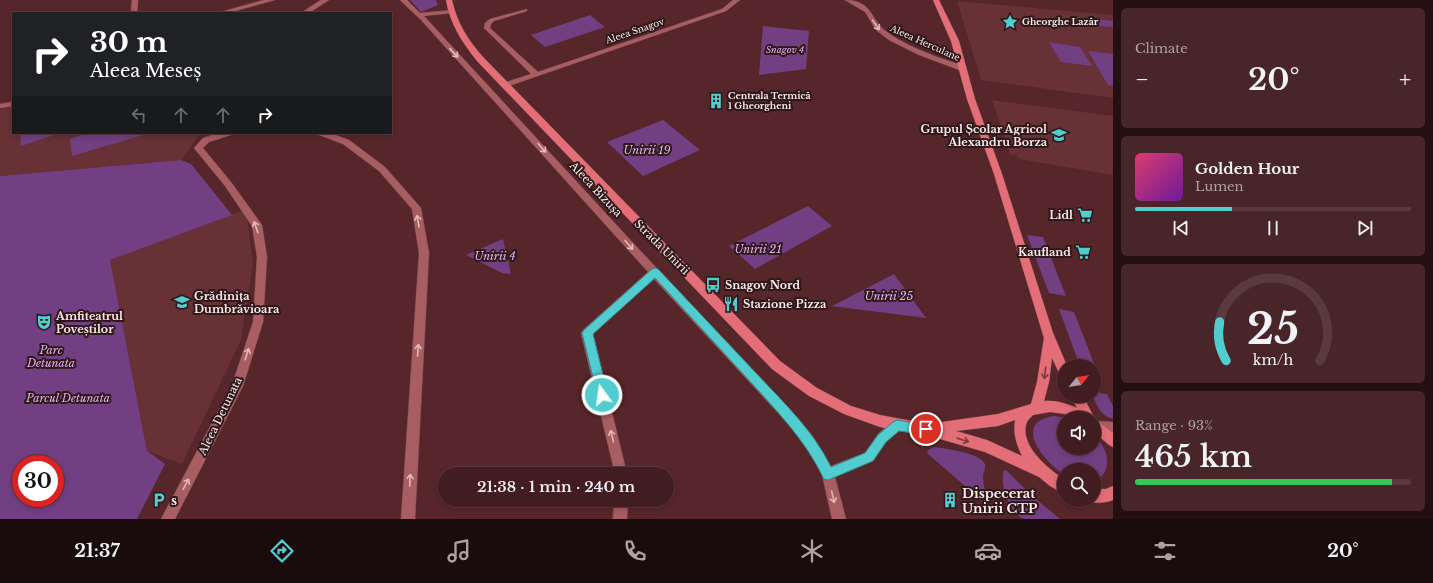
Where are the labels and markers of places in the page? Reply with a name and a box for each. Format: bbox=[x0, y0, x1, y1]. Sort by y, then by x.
place icon: Gheorghe Lazăr bbox=[1001, 13, 1019, 31]
place label: Gheorghe Lazăr bbox=[1022, 16, 1099, 27]
place label: Centrala Termică 1 Gheorgheni bbox=[728, 90, 812, 111]
building icon: Centrala Termică 1 Gheorgheni bbox=[707, 92, 725, 110]
place label: Grupul Școlar Agricol Alexandru Borza bbox=[921, 122, 1048, 149]
school or university icon: Grupul Școlar Agricol Alexandru Borza bbox=[1050, 126, 1068, 144]
supermarket icon: Lidl bbox=[1076, 206, 1094, 224]
place label: Lidl bbox=[1049, 208, 1073, 222]
supermarket icon: Kaufland bbox=[1074, 243, 1092, 261]
place label: Kaufland bbox=[1018, 245, 1071, 259]
bus stop icon: Snagov Nord bbox=[704, 276, 722, 294]
place label: Snagov Nord bbox=[725, 278, 800, 292]
place label: Grădinița Dumbrăvioara bbox=[194, 289, 280, 316]
school or university icon: Grădinița Dumbrăvioara bbox=[173, 293, 191, 311]
restaurant icon: Stazione Pizza bbox=[722, 295, 740, 313]
place label: Stazione Pizza bbox=[743, 297, 827, 311]
place label: Amfiteatrul Poveștilor bbox=[55, 309, 123, 337]
theatre icon: Amfiteatrul Poveștilor bbox=[35, 313, 53, 331]
pin bbox=[909, 412, 943, 446]
place label: Dispecerat Unirii CTP bbox=[962, 485, 1038, 517]
parking icon: s bbox=[150, 491, 168, 509]
building icon: Dispecerat Unirii CTP bbox=[941, 491, 959, 509]
place label: s bbox=[171, 492, 177, 509]

